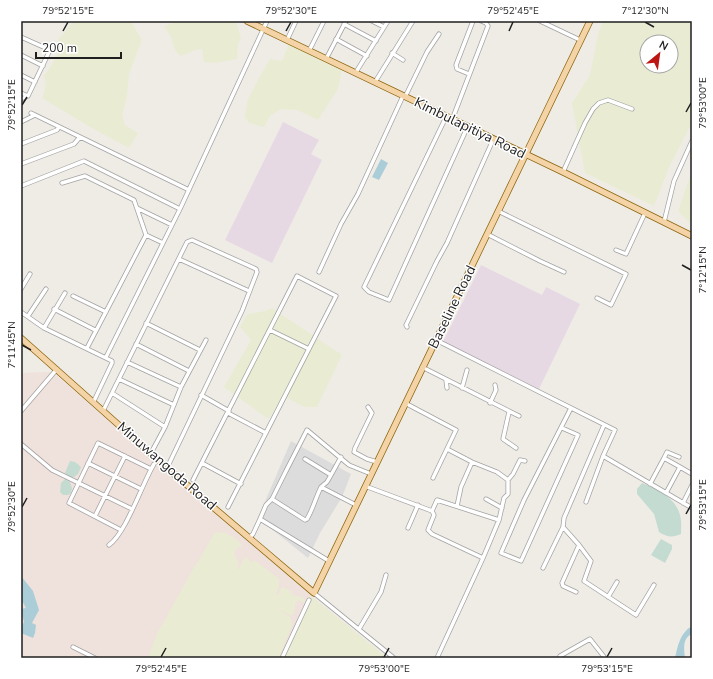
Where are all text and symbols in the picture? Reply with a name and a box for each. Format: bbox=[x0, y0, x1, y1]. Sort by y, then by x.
text: 79°52'15"E bbox=[42, 4, 94, 18]
text: 79°52'30"E bbox=[265, 4, 317, 18]
text: 79°52'45"E bbox=[487, 4, 539, 18]
text: 7°12'30"N bbox=[621, 4, 669, 18]
scale bar bbox=[36, 34, 121, 60]
north arrow bbox=[639, 34, 679, 74]
text: N bbox=[656, 37, 671, 54]
text: 200 m bbox=[42, 40, 77, 56]
text: 79°53'00"E bbox=[696, 77, 710, 129]
text: 79°52'15"E bbox=[5, 79, 19, 131]
street label: Kimbulapitiya Road bbox=[411, 93, 529, 163]
text: 7°12'15"N bbox=[696, 246, 710, 294]
street label: Baseline Road bbox=[424, 262, 480, 352]
text: 7°11'45"N bbox=[5, 321, 19, 369]
street label: Minuwangoda Road bbox=[113, 418, 221, 514]
text: 79°53'15"E bbox=[696, 479, 710, 531]
text: 79°52'30"E bbox=[5, 481, 19, 533]
text: 79°52'45"E bbox=[135, 662, 187, 676]
text: 79°53'00"E bbox=[358, 662, 410, 676]
text: 79°53'15"E bbox=[581, 662, 633, 676]

